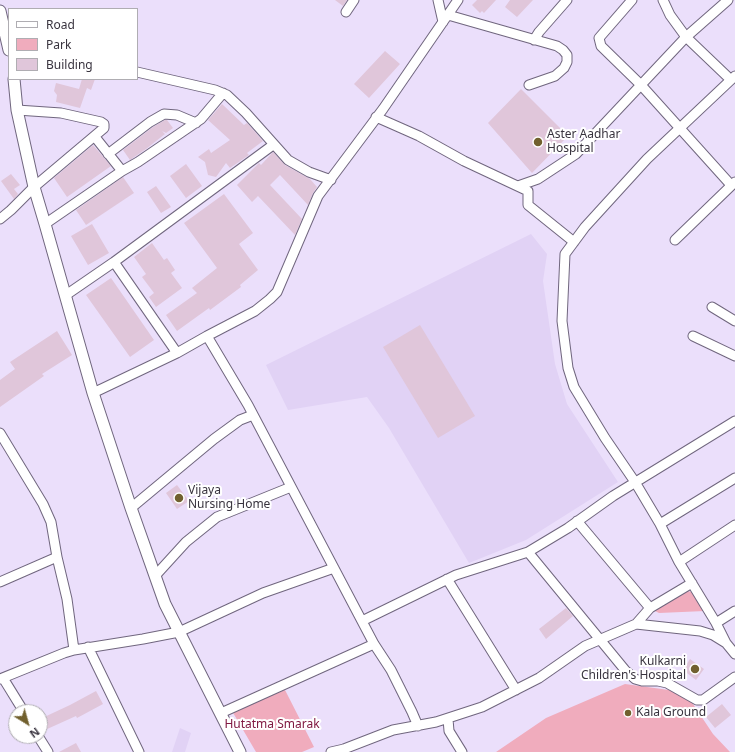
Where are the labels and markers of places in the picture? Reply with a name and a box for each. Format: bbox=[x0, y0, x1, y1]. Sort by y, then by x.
place label: Aster Aadhar Hospital bbox=[547, 128, 620, 156]
marker: Aster Aadhar Hospital bbox=[532, 136, 544, 148]
place label: Vijaya Nursing Home bbox=[188, 484, 270, 512]
marker: Vijaya Nursing Home bbox=[173, 492, 185, 504]
place label: Kulkarni Children's Hospital bbox=[581, 655, 686, 683]
marker: Kulkarni Children's Hospital bbox=[689, 663, 701, 675]
place label: Kala Ground bbox=[636, 706, 706, 720]
marker: Kala Ground bbox=[623, 708, 633, 718]

